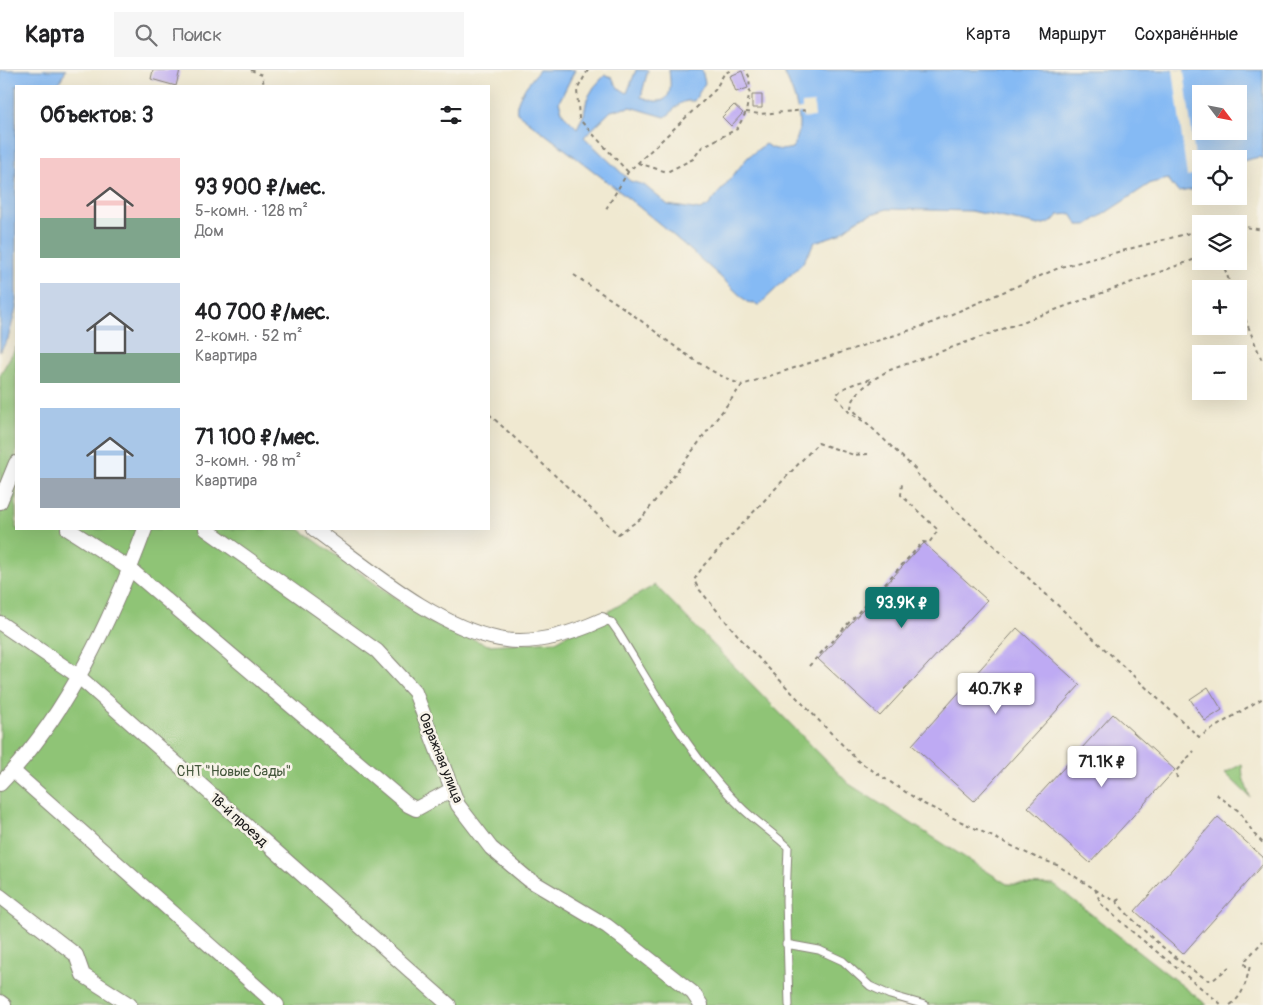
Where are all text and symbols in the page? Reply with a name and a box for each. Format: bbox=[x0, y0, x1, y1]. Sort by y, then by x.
search box bbox=[114, 12, 464, 57]
text: Карта bbox=[25, 20, 84, 49]
icon: search bbox=[132, 21, 160, 49]
text: Поиск bbox=[172, 23, 222, 47]
text: Карта bbox=[966, 23, 1010, 46]
text: Маршрут bbox=[1038, 23, 1106, 46]
text: Сохранённые bbox=[1134, 23, 1238, 46]
north arrow bbox=[1192, 85, 1248, 140]
map controls bbox=[1192, 85, 1247, 400]
icon: filters bbox=[437, 101, 465, 129]
text: Объектов: 3 bbox=[40, 102, 154, 129]
button: locate bbox=[1192, 150, 1247, 205]
text: 93 900 ₽/мес. bbox=[195, 174, 326, 201]
icon: home bbox=[80, 178, 140, 238]
text: 5-комн. · 128 m² bbox=[195, 201, 308, 221]
button: layers bbox=[1192, 215, 1247, 270]
text: Дом bbox=[195, 221, 224, 241]
button: + bbox=[1192, 280, 1247, 335]
text: 40 700 ₽/мес. bbox=[195, 299, 330, 326]
icon: home bbox=[80, 303, 140, 363]
text: 2-комн. · 52 m² bbox=[195, 326, 303, 346]
button: − bbox=[1192, 345, 1247, 400]
text: Квартира bbox=[195, 346, 257, 366]
text: 71 100 ₽/мес. bbox=[195, 424, 320, 451]
icon: home bbox=[80, 428, 140, 488]
text: 3-комн. · 98 m² bbox=[195, 451, 301, 471]
text: Квартира bbox=[195, 471, 257, 491]
pin: 93.9K ₽ bbox=[856, 586, 948, 629]
text: 93.9K ₽ bbox=[876, 593, 928, 613]
pin: 40.7K ₽ bbox=[950, 672, 1042, 715]
text: 40.7K ₽ bbox=[969, 679, 1023, 699]
street label: Овражная улица bbox=[415, 710, 467, 806]
pin: 71.1K ₽ bbox=[1056, 746, 1148, 788]
text: 71.1K ₽ bbox=[1078, 752, 1126, 772]
park label: СНТ "Новые Сады" bbox=[177, 763, 291, 780]
street label: 18-й проезд bbox=[207, 790, 272, 851]

